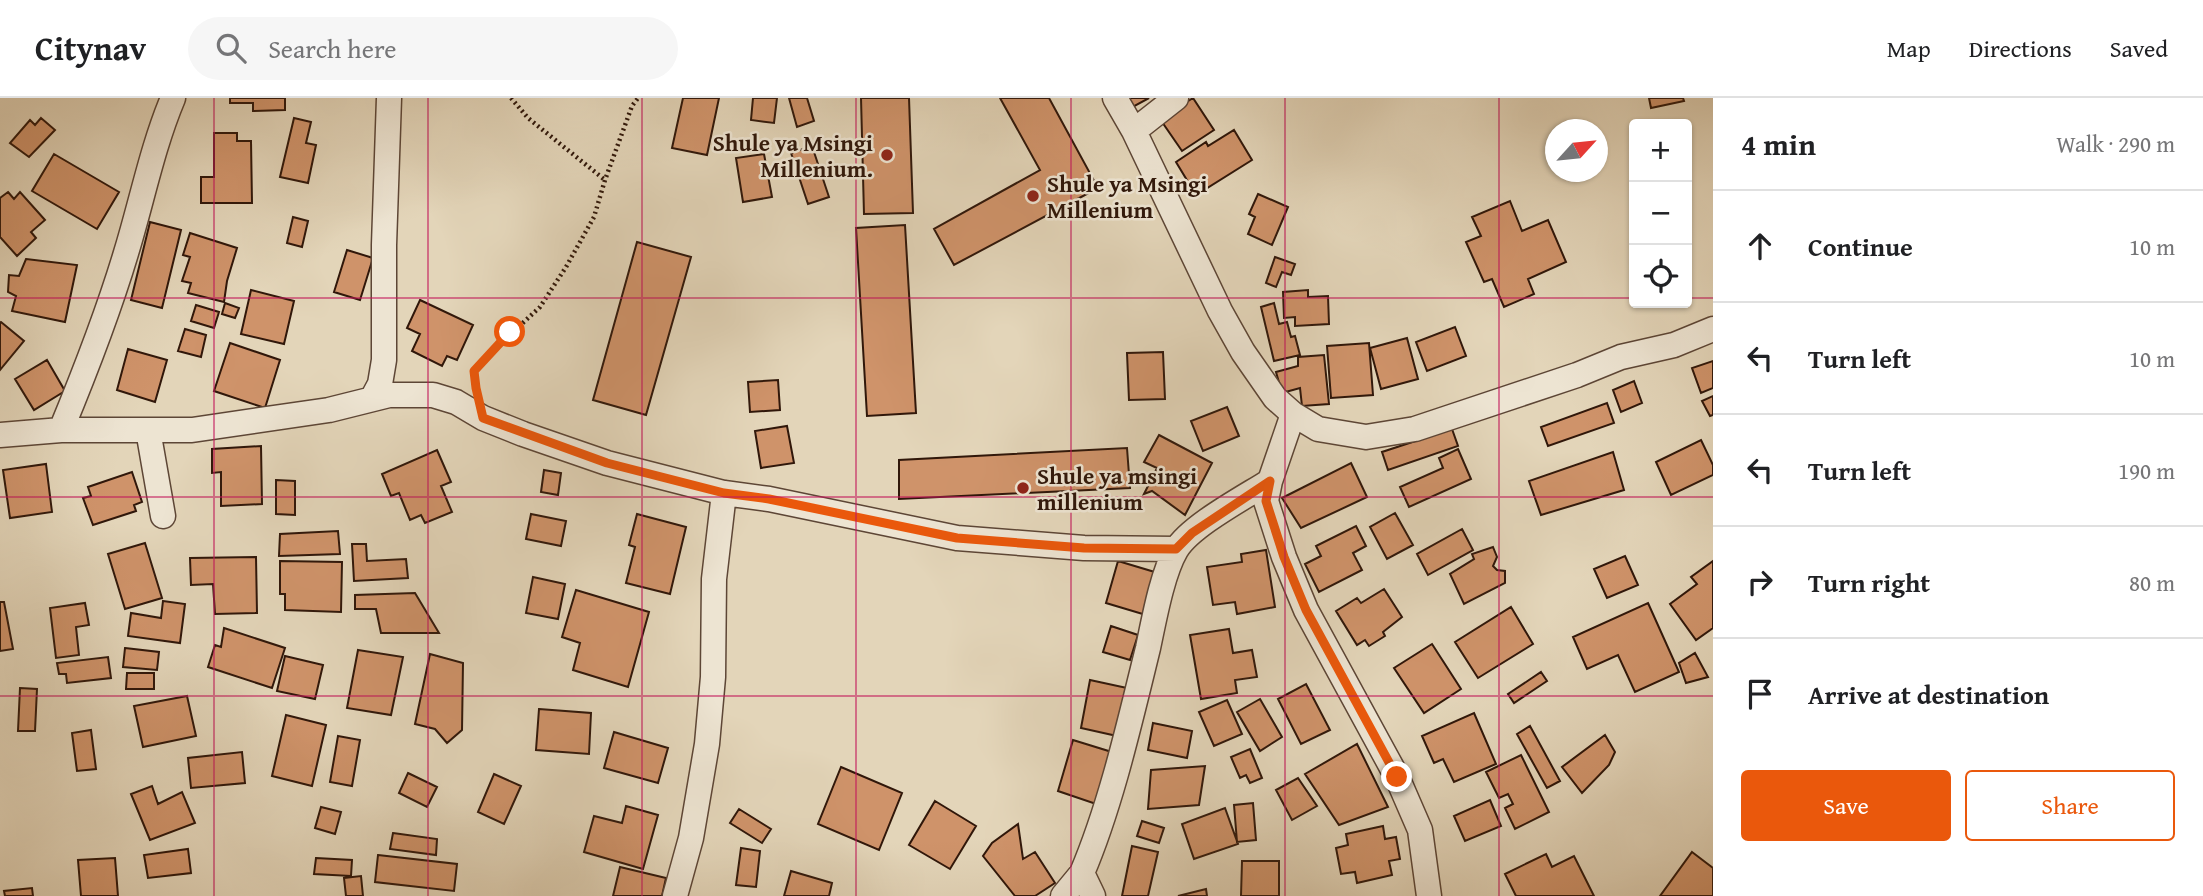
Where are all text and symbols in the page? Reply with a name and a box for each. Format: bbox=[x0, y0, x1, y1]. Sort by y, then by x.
search box bbox=[188, 17, 678, 80]
text: Citynav bbox=[35, 24, 146, 72]
icon: search bbox=[212, 29, 250, 67]
text: Search here bbox=[268, 29, 396, 68]
text: Map bbox=[1887, 31, 1931, 66]
text: Directions bbox=[1969, 31, 2072, 66]
text: Saved bbox=[2110, 31, 2168, 66]
north arrow bbox=[1545, 119, 1608, 182]
map controls bbox=[1629, 119, 1692, 308]
button: + bbox=[1629, 119, 1692, 182]
text: 4 min bbox=[1741, 122, 1816, 166]
place label: Shule ya Msingi Millenium. bbox=[713, 126, 873, 185]
text: Walk · 290 m bbox=[2056, 127, 2175, 160]
marker: Shule ya Msingi Millenium. bbox=[879, 147, 895, 163]
place label: Shule ya Msingi Millenium bbox=[1047, 167, 1207, 226]
button: − bbox=[1629, 182, 1692, 245]
marker: Shule ya Msingi Millenium bbox=[1025, 188, 1041, 204]
icon: ahead bbox=[1741, 227, 1779, 265]
text: Continue bbox=[1808, 227, 1913, 266]
text: 10 m bbox=[2129, 230, 2175, 263]
button: locate bbox=[1629, 245, 1692, 308]
route start bbox=[494, 316, 525, 347]
icon: left bbox=[1741, 339, 1779, 377]
text: Turn left bbox=[1808, 339, 1911, 378]
text: 10 m bbox=[2129, 342, 2175, 375]
icon: left bbox=[1741, 451, 1779, 489]
text: Turn left bbox=[1808, 451, 1911, 490]
text: 190 m bbox=[2118, 454, 2175, 487]
place label: Shule ya msingi millenium bbox=[1037, 459, 1197, 518]
marker: Shule ya msingi millenium bbox=[1015, 480, 1031, 496]
icon: right bbox=[1741, 563, 1779, 601]
text: Turn right bbox=[1808, 563, 1930, 602]
text: 80 m bbox=[2129, 566, 2175, 599]
icon: arrive bbox=[1741, 675, 1779, 713]
text: Arrive at destination bbox=[1808, 675, 2049, 714]
route end bbox=[1381, 761, 1412, 792]
button: Save bbox=[1741, 770, 1951, 841]
button: Share bbox=[1965, 770, 2175, 841]

